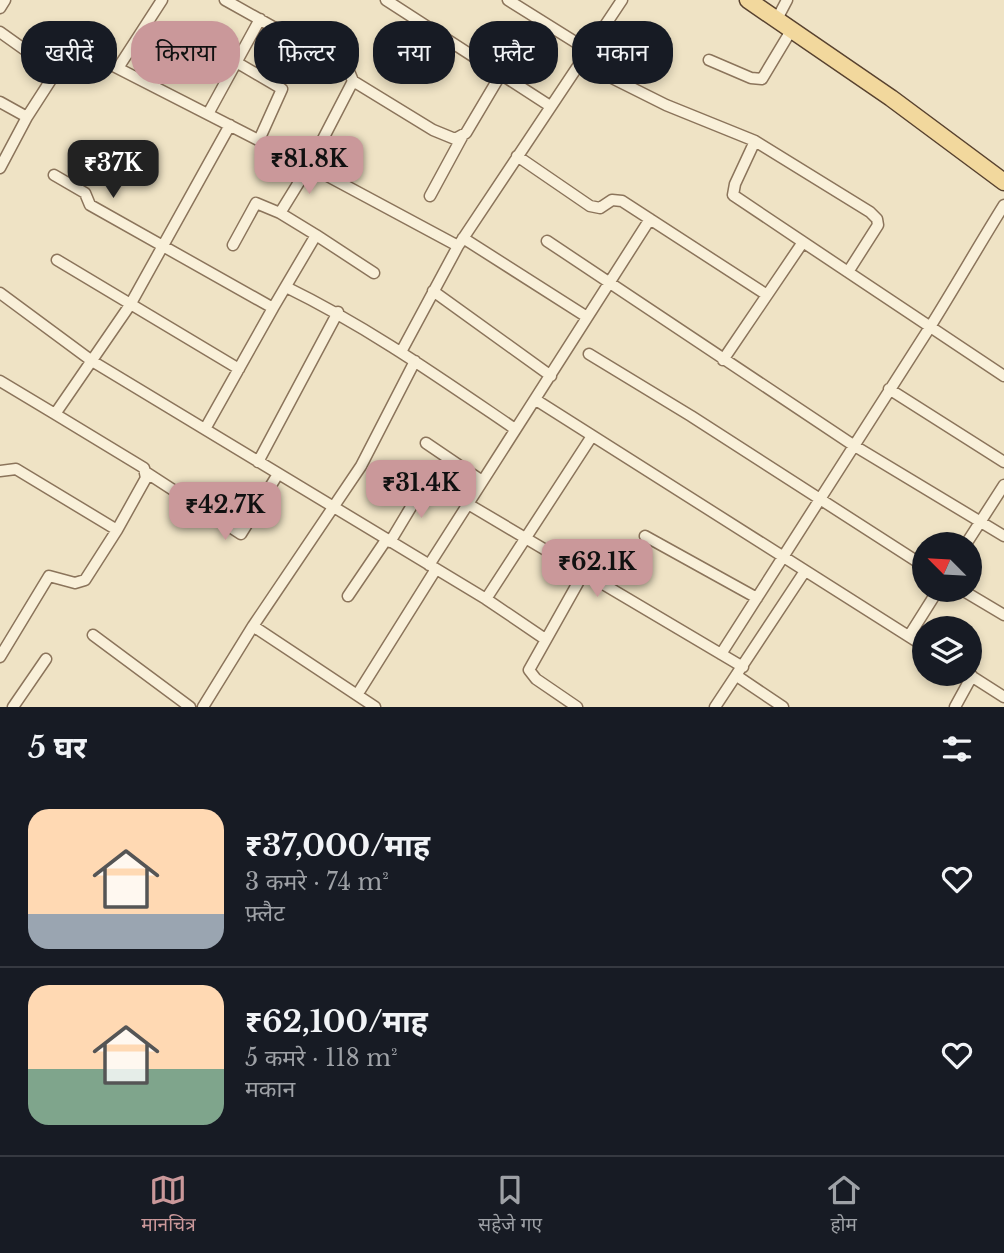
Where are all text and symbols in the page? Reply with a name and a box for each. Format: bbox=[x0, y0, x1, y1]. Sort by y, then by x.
chip: खरीदें bbox=[21, 21, 117, 84]
chip: किराया bbox=[131, 21, 240, 84]
chip: फ़िल्टर bbox=[254, 21, 359, 84]
chip: नया bbox=[373, 21, 455, 84]
chip: फ़्लैट bbox=[469, 21, 558, 84]
chip: मकान bbox=[572, 21, 673, 84]
pin: ₹81.8K bbox=[252, 136, 366, 196]
pin: ₹37K bbox=[72, 140, 154, 200]
text: ₹81.8K bbox=[270, 145, 348, 173]
text: ₹37K bbox=[84, 149, 142, 177]
pin: ₹31.4K bbox=[364, 461, 478, 520]
text: ₹31.4K bbox=[382, 469, 460, 497]
pin: ₹42.7K bbox=[168, 482, 282, 542]
text: ₹42.7K bbox=[185, 491, 265, 519]
north arrow bbox=[912, 532, 982, 602]
map controls bbox=[912, 532, 982, 686]
pin: ₹62.1K bbox=[540, 540, 654, 599]
text: ₹62.1K bbox=[558, 548, 636, 576]
button: layers bbox=[912, 616, 982, 686]
text: 5 घर bbox=[28, 729, 87, 766]
icon: filters bbox=[938, 730, 976, 768]
text: ₹37,000/माह bbox=[245, 827, 430, 864]
icon: home bbox=[84, 837, 168, 921]
icon: heart bbox=[938, 860, 976, 898]
text: 3 कमरे · 74 m² bbox=[245, 868, 389, 896]
text: फ़्लैट bbox=[245, 899, 285, 927]
text: ₹62,100/माह bbox=[245, 1003, 428, 1040]
icon: home bbox=[84, 1013, 168, 1097]
icon: heart bbox=[938, 1036, 976, 1074]
text: 5 कमरे · 118 m² bbox=[245, 1044, 398, 1072]
text: मकान bbox=[245, 1075, 295, 1103]
tab: मानचित्र bbox=[141, 1171, 196, 1239]
tab: सहेजे गए bbox=[478, 1171, 542, 1239]
tab: होम bbox=[825, 1171, 863, 1239]

